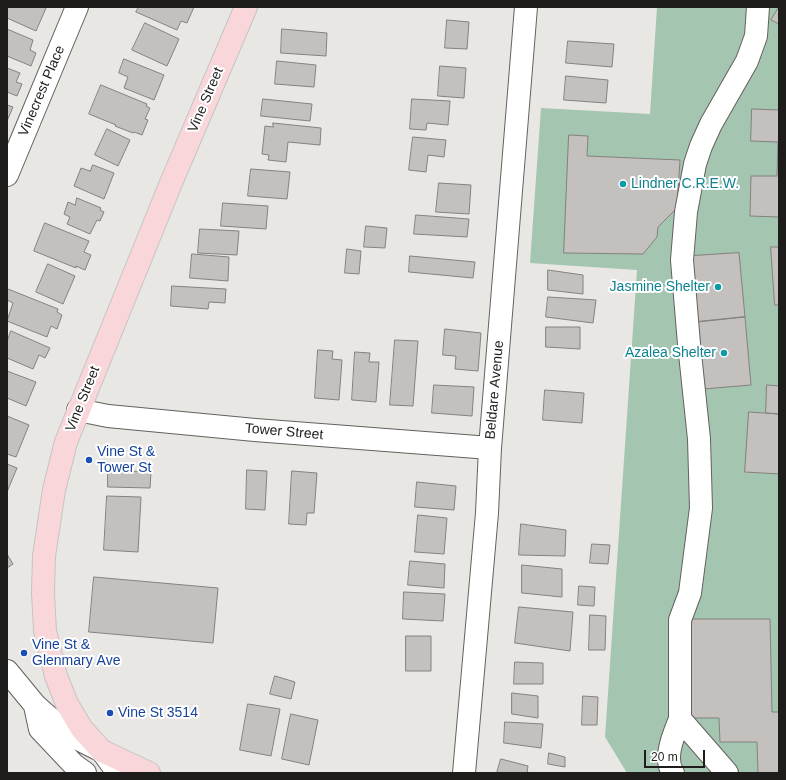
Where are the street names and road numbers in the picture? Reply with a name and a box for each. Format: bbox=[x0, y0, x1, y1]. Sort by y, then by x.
street label: Vinecrest Place bbox=[15, 43, 69, 139]
street label: Vine Street bbox=[185, 65, 227, 135]
street label: Beldare Avenue bbox=[482, 340, 508, 440]
street label: Vine Street bbox=[62, 364, 104, 434]
street label: Tower Street bbox=[244, 420, 324, 444]

